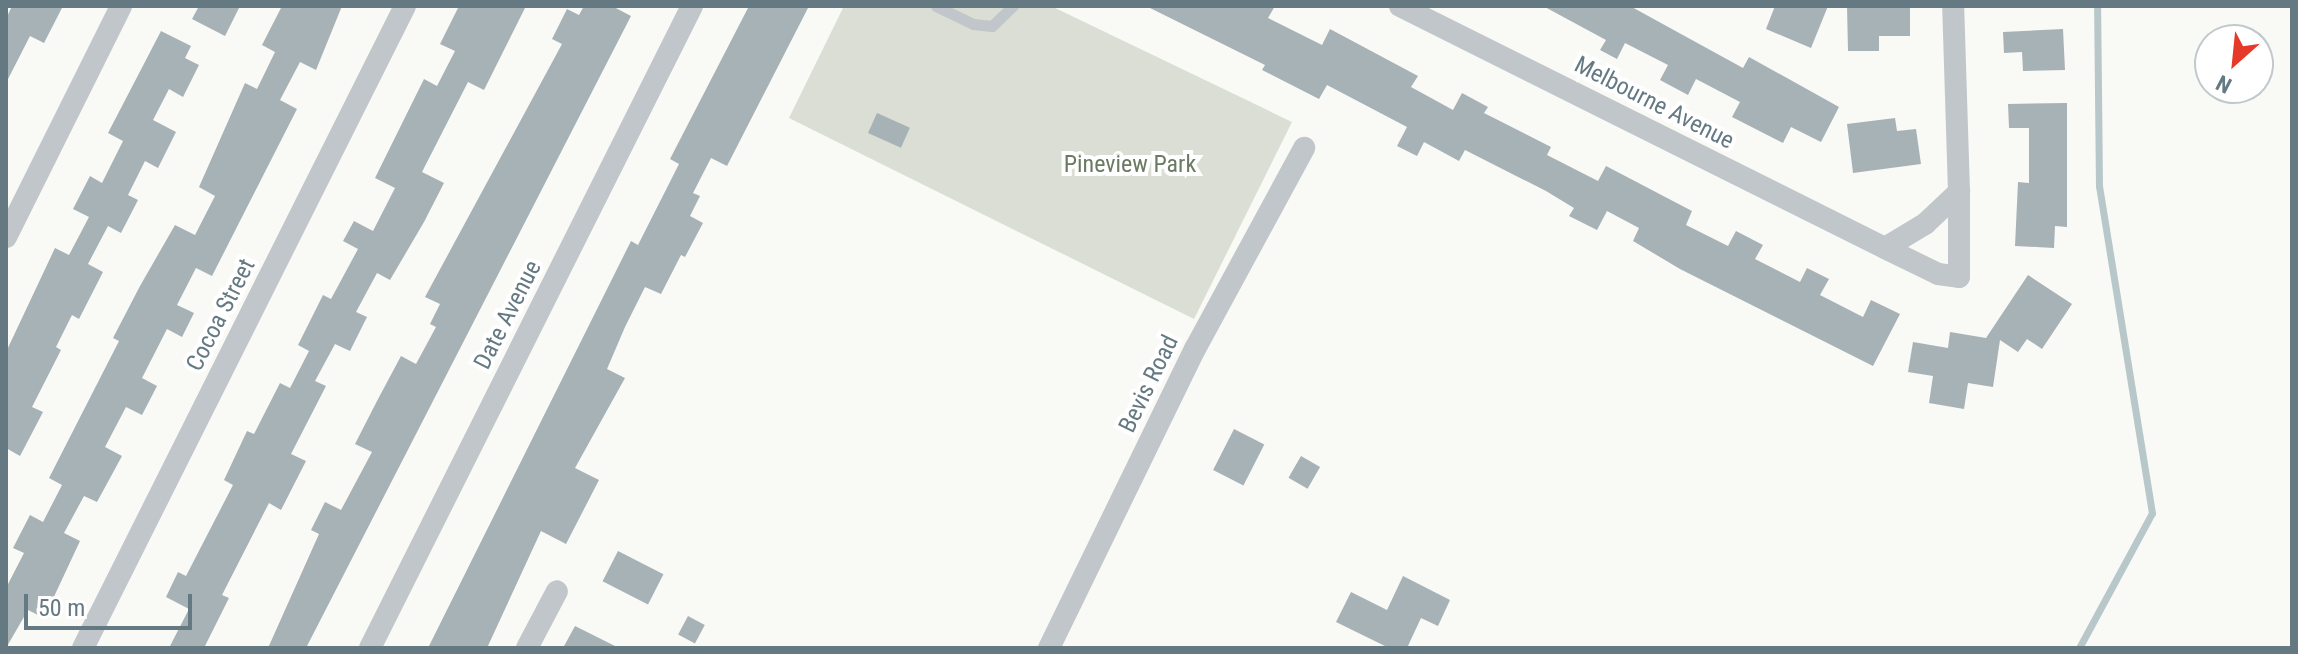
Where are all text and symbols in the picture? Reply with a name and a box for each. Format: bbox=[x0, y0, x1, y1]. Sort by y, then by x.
north arrow bbox=[2194, 24, 2274, 104]
street label: Melbourne Avenue bbox=[1569, 50, 1739, 156]
text: N bbox=[2212, 70, 2235, 98]
park label: Pineview Park bbox=[1064, 151, 1196, 179]
street label: Cocoa Street bbox=[180, 254, 262, 376]
street label: Date Avenue bbox=[468, 256, 548, 374]
street label: Bevis Road bbox=[1113, 331, 1185, 437]
scale bar bbox=[28, 578, 196, 628]
text: 50 m bbox=[38, 594, 85, 622]

